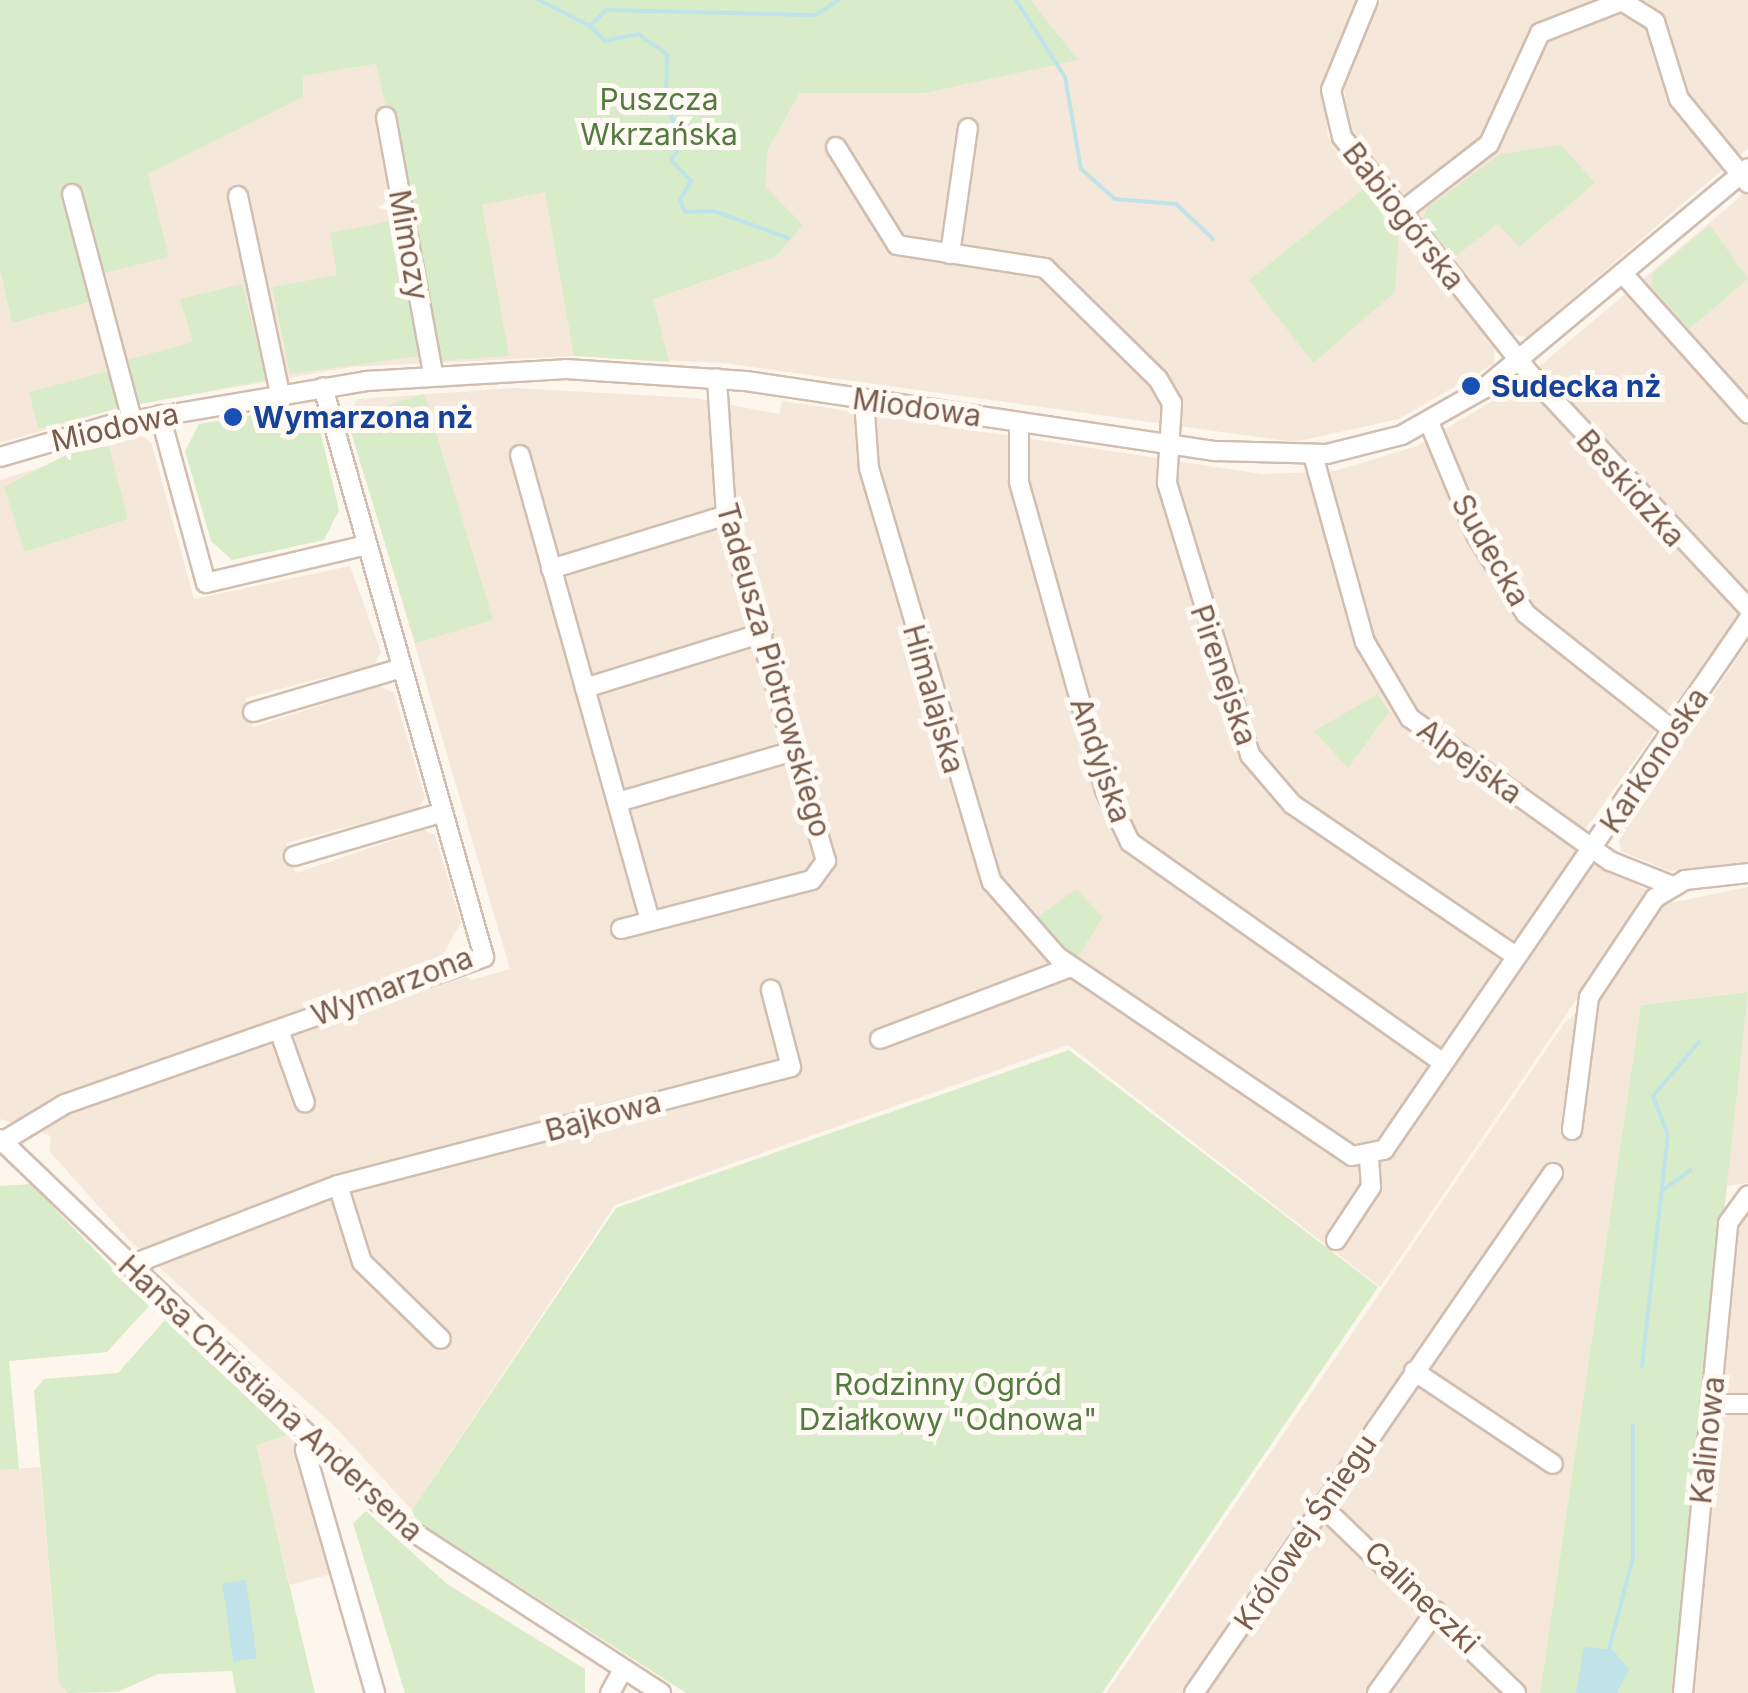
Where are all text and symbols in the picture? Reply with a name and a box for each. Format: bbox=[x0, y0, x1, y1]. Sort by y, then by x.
park label: Puszcza Wkrzańska bbox=[580, 81, 738, 152]
street label: Babiogórska bbox=[1335, 135, 1473, 297]
street label: Mimozy bbox=[382, 187, 436, 303]
place label: Sudecka nż bbox=[1491, 368, 1662, 404]
marker: Sudecka nż bbox=[1460, 375, 1482, 397]
street label: Miodowa bbox=[850, 380, 984, 434]
street label: Miodowa bbox=[48, 395, 182, 459]
place label: Wymarzona nż bbox=[253, 399, 473, 435]
marker: Wymarzona nż bbox=[222, 406, 244, 428]
street label: Beskidzka bbox=[1569, 422, 1693, 554]
street label: Sudecka bbox=[1445, 488, 1537, 612]
street label: Tadeusza Piotrowskiego bbox=[709, 499, 839, 841]
street label: Pirenejska bbox=[1183, 600, 1265, 750]
street label: Himalajska bbox=[896, 620, 972, 778]
street label: Karkonoska bbox=[1592, 681, 1716, 839]
street label: Andyjska bbox=[1063, 693, 1139, 827]
street label: Alpejska bbox=[1411, 711, 1529, 811]
street label: Wymarzona bbox=[306, 939, 478, 1033]
street label: Bajkowa bbox=[541, 1083, 665, 1149]
street label: Hansa Christiana Andersena bbox=[111, 1247, 431, 1549]
park label: Rodzinny Ogród Działkowy "Odnowa" bbox=[799, 1366, 1097, 1436]
street label: Kalinowa bbox=[1682, 1374, 1732, 1506]
street label: Królowej Śniegu bbox=[1226, 1427, 1384, 1637]
street label: Calineczki bbox=[1357, 1534, 1487, 1660]

